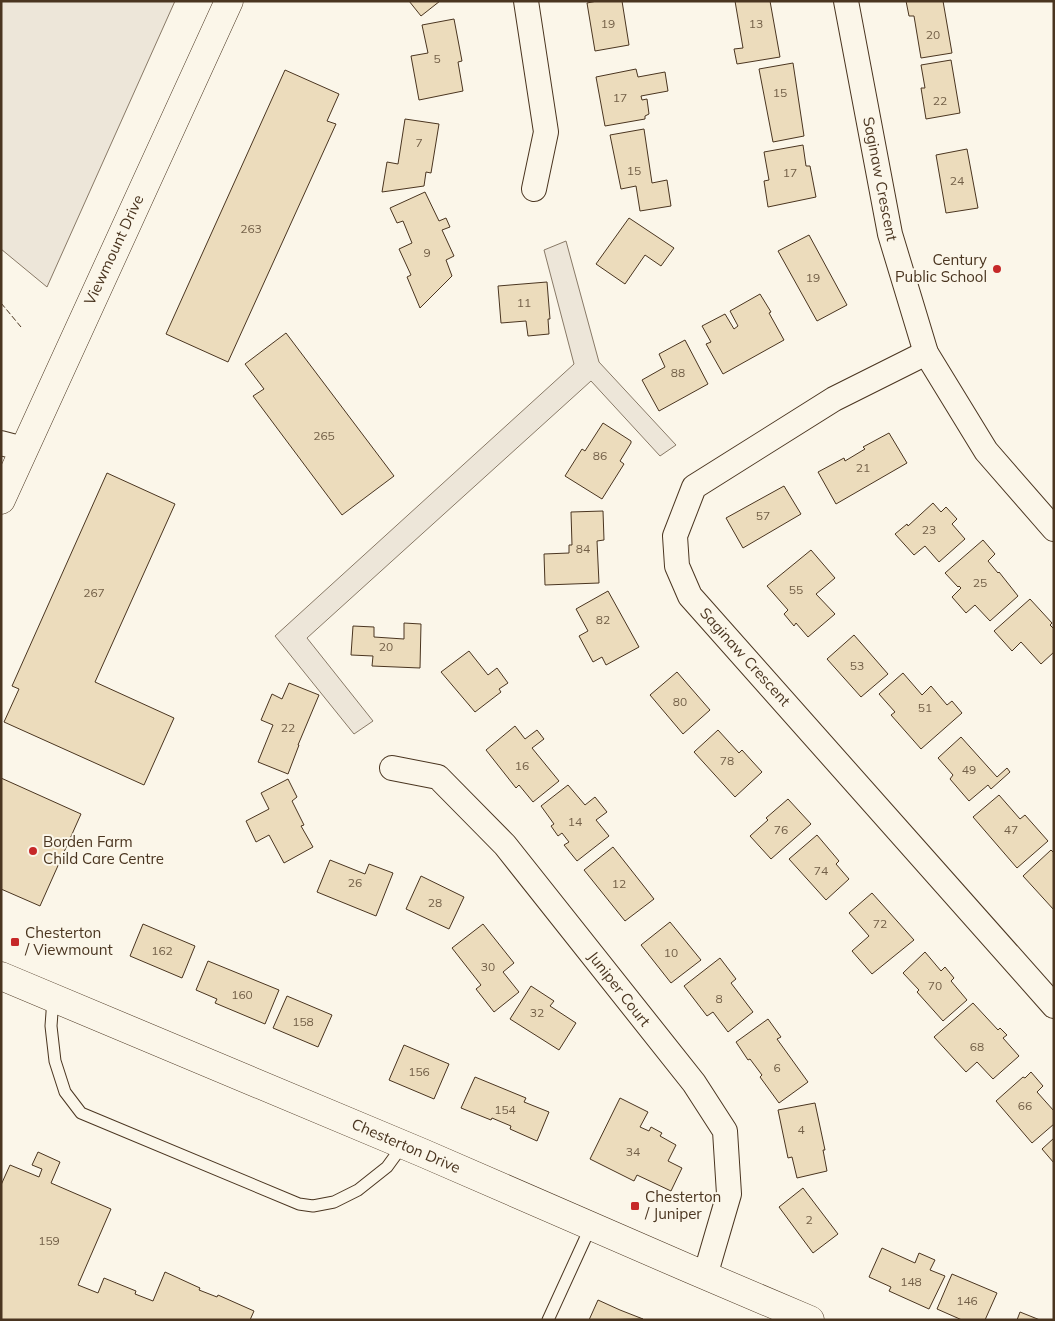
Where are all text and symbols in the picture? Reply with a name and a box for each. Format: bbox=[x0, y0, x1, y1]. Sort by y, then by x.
house number: 19 bbox=[601, 16, 615, 31]
house number: 13 bbox=[749, 16, 763, 31]
house number: 20 bbox=[926, 27, 940, 42]
house number: 5 bbox=[433, 51, 441, 66]
house number: 15 bbox=[773, 85, 787, 100]
house number: 17 bbox=[613, 90, 627, 105]
house number: 22 bbox=[933, 93, 947, 108]
street label: Saginaw Crescent bbox=[859, 115, 902, 243]
house number: 7 bbox=[415, 135, 423, 150]
house number: 15 bbox=[627, 163, 641, 178]
house number: 17 bbox=[783, 165, 797, 180]
house number: 24 bbox=[950, 173, 964, 188]
street label: Viewmount Drive bbox=[80, 192, 147, 308]
house number: 263 bbox=[240, 221, 262, 236]
house number: 9 bbox=[423, 245, 431, 260]
place label: Century Public School bbox=[895, 250, 987, 286]
marker: Century Public School bbox=[991, 263, 1003, 275]
house number: 19 bbox=[806, 270, 820, 285]
house number: 11 bbox=[517, 295, 531, 310]
house number: 88 bbox=[671, 365, 685, 380]
house number: 265 bbox=[313, 428, 335, 443]
house number: 86 bbox=[593, 448, 607, 463]
house number: 21 bbox=[856, 460, 870, 475]
house number: 57 bbox=[756, 508, 770, 523]
house number: 23 bbox=[922, 522, 936, 537]
house number: 84 bbox=[576, 541, 590, 556]
house number: 25 bbox=[973, 575, 987, 590]
house number: 55 bbox=[789, 582, 803, 597]
house number: 267 bbox=[83, 585, 105, 600]
street label: Saginaw Crescent bbox=[696, 603, 795, 710]
house number: 82 bbox=[596, 612, 610, 627]
house number: 20 bbox=[379, 639, 393, 654]
house number: 53 bbox=[850, 658, 864, 673]
house number: 80 bbox=[673, 694, 687, 709]
house number: 51 bbox=[918, 700, 932, 715]
house number: 22 bbox=[281, 720, 295, 735]
house number: 78 bbox=[720, 753, 734, 768]
house number: 16 bbox=[515, 758, 529, 773]
house number: 49 bbox=[962, 762, 976, 777]
house number: 14 bbox=[568, 814, 582, 829]
house number: 76 bbox=[774, 822, 788, 837]
house number: 47 bbox=[1004, 822, 1018, 837]
place label: Borden Farm Child Care Centre bbox=[43, 832, 164, 868]
marker: Borden Farm Child Care Centre bbox=[27, 845, 39, 857]
house number: 74 bbox=[814, 863, 828, 878]
house number: 26 bbox=[348, 875, 362, 890]
house number: 12 bbox=[612, 876, 626, 891]
house number: 28 bbox=[428, 895, 442, 910]
house number: 72 bbox=[873, 916, 887, 931]
place label: Chesterton / Viewmount bbox=[24, 923, 113, 959]
marker: Chesterton / Viewmount bbox=[9, 936, 21, 948]
house number: 162 bbox=[151, 943, 173, 958]
house number: 10 bbox=[664, 945, 678, 960]
street label: Juniper Court bbox=[584, 947, 655, 1030]
house number: 30 bbox=[481, 959, 495, 974]
house number: 70 bbox=[928, 978, 942, 993]
house number: 160 bbox=[231, 987, 253, 1002]
house number: 8 bbox=[715, 991, 723, 1006]
house number: 32 bbox=[530, 1005, 544, 1020]
house number: 158 bbox=[292, 1014, 314, 1029]
house number: 68 bbox=[970, 1039, 984, 1054]
house number: 6 bbox=[773, 1060, 781, 1075]
house number: 156 bbox=[408, 1064, 430, 1079]
house number: 66 bbox=[1018, 1098, 1032, 1113]
house number: 154 bbox=[494, 1102, 516, 1117]
street label: Chesterton Drive bbox=[349, 1114, 463, 1177]
house number: 4 bbox=[797, 1122, 805, 1137]
house number: 34 bbox=[626, 1144, 640, 1159]
place label: Chesterton / Juniper bbox=[644, 1187, 721, 1223]
marker: Chesterton / Juniper bbox=[629, 1200, 641, 1212]
house number: 2 bbox=[805, 1212, 813, 1227]
house number: 159 bbox=[38, 1233, 60, 1248]
house number: 148 bbox=[900, 1274, 922, 1289]
house number: 146 bbox=[956, 1293, 978, 1308]

